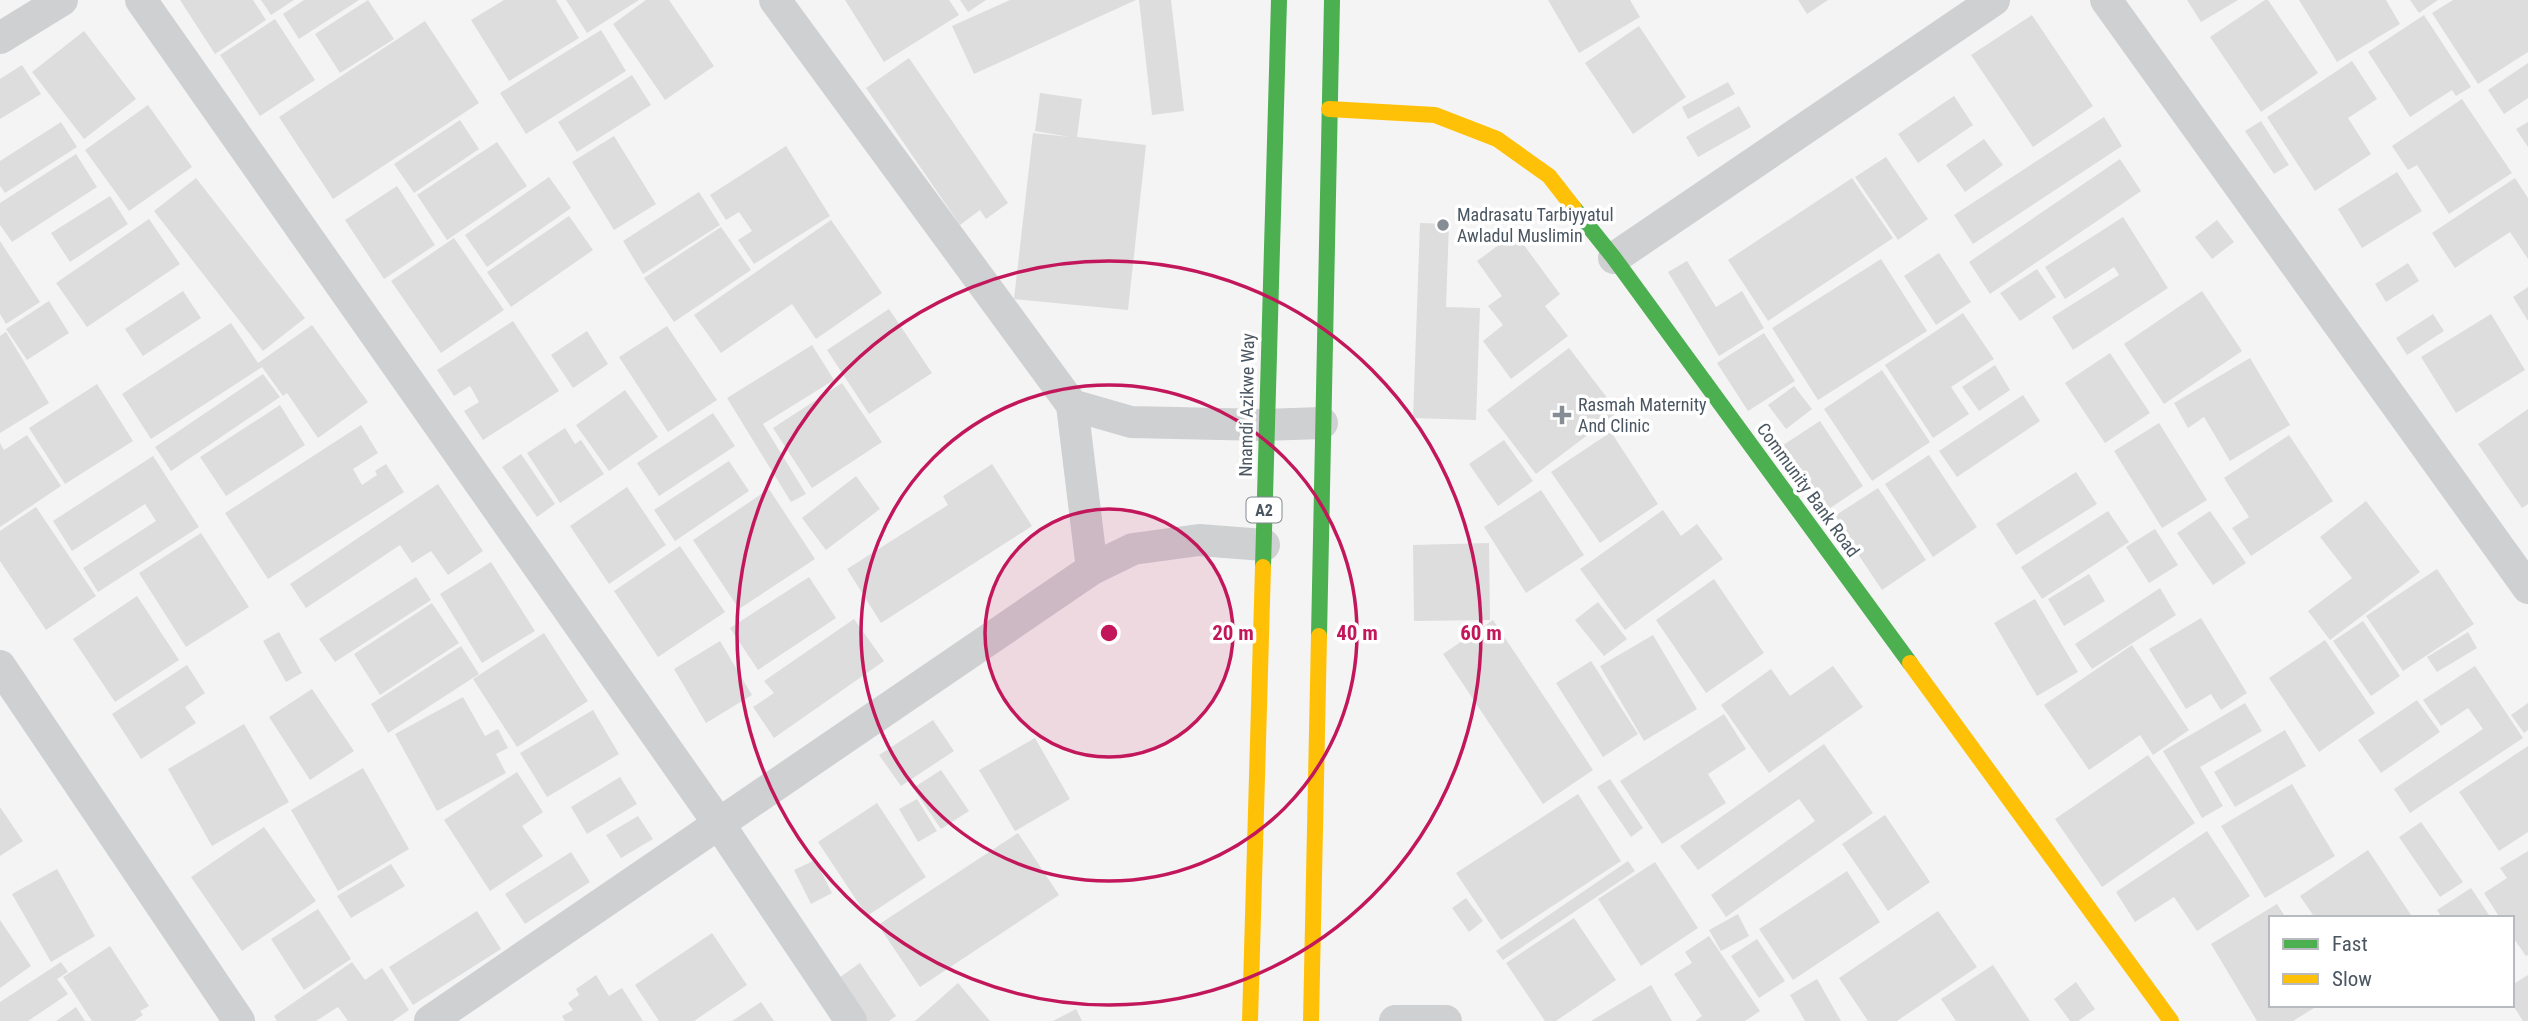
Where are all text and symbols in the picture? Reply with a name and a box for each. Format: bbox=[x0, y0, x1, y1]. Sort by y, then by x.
place label: Madrasatu Tarbiyyatul Awladul Muslimin bbox=[1457, 204, 1614, 246]
marker: Madrasatu Tarbiyyatul Awladul Muslimin bbox=[1435, 217, 1451, 233]
street label: Nnamdi Azikwe Way bbox=[1235, 333, 1258, 477]
place label: Rasmah Maternity And Clinic bbox=[1578, 394, 1707, 436]
marker: Rasmah Maternity And Clinic bbox=[1552, 405, 1572, 425]
street label: Community Bank Road bbox=[1753, 419, 1864, 561]
road number: A2 bbox=[1246, 498, 1282, 523]
centre of rings bbox=[1097, 621, 1121, 645]
text: 20 m bbox=[1212, 621, 1254, 645]
text: 40 m bbox=[1336, 621, 1378, 645]
text: 60 m bbox=[1460, 621, 1502, 645]
legend bbox=[2269, 916, 2514, 1007]
text: Fast bbox=[2332, 932, 2368, 956]
text: Slow bbox=[2332, 967, 2372, 991]

